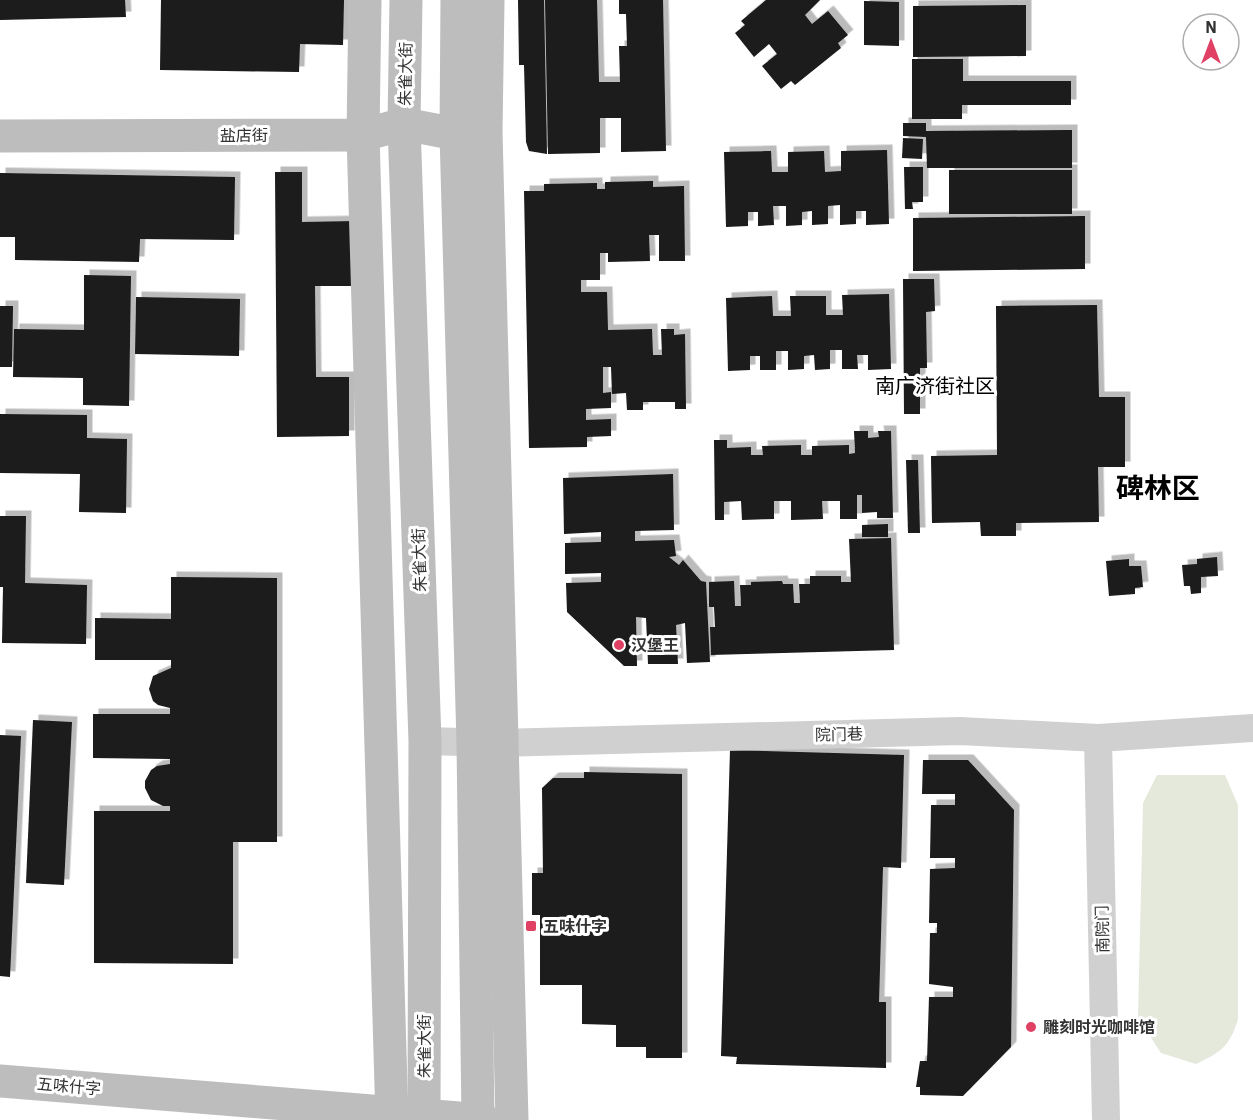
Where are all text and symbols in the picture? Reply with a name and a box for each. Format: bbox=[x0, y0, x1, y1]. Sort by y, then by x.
north arrow bbox=[1181, 12, 1241, 72]
text: N bbox=[1205, 17, 1217, 37]
street label: 朱雀大街 bbox=[394, 42, 416, 106]
street label: 盐店街 bbox=[220, 125, 268, 145]
district label: 南广济街社区 bbox=[875, 372, 995, 399]
district label: 碑林区 bbox=[1116, 469, 1200, 506]
street label: 朱雀大街 bbox=[408, 528, 430, 592]
place label: 汉堡王 bbox=[631, 635, 679, 655]
marker: 汉堡王 bbox=[612, 638, 626, 652]
street label: 院门巷 bbox=[815, 724, 863, 744]
street label: 南院门 bbox=[1092, 905, 1112, 953]
place label: 五味什字 bbox=[543, 916, 607, 936]
marker: 五味什字 bbox=[524, 919, 538, 933]
street label: 朱雀大街 bbox=[414, 1014, 434, 1078]
place label: 雕刻时光咖啡馆 bbox=[1043, 1017, 1155, 1037]
marker: 雕刻时光咖啡馆 bbox=[1024, 1020, 1038, 1034]
street label: 五味什字 bbox=[36, 1073, 102, 1099]

